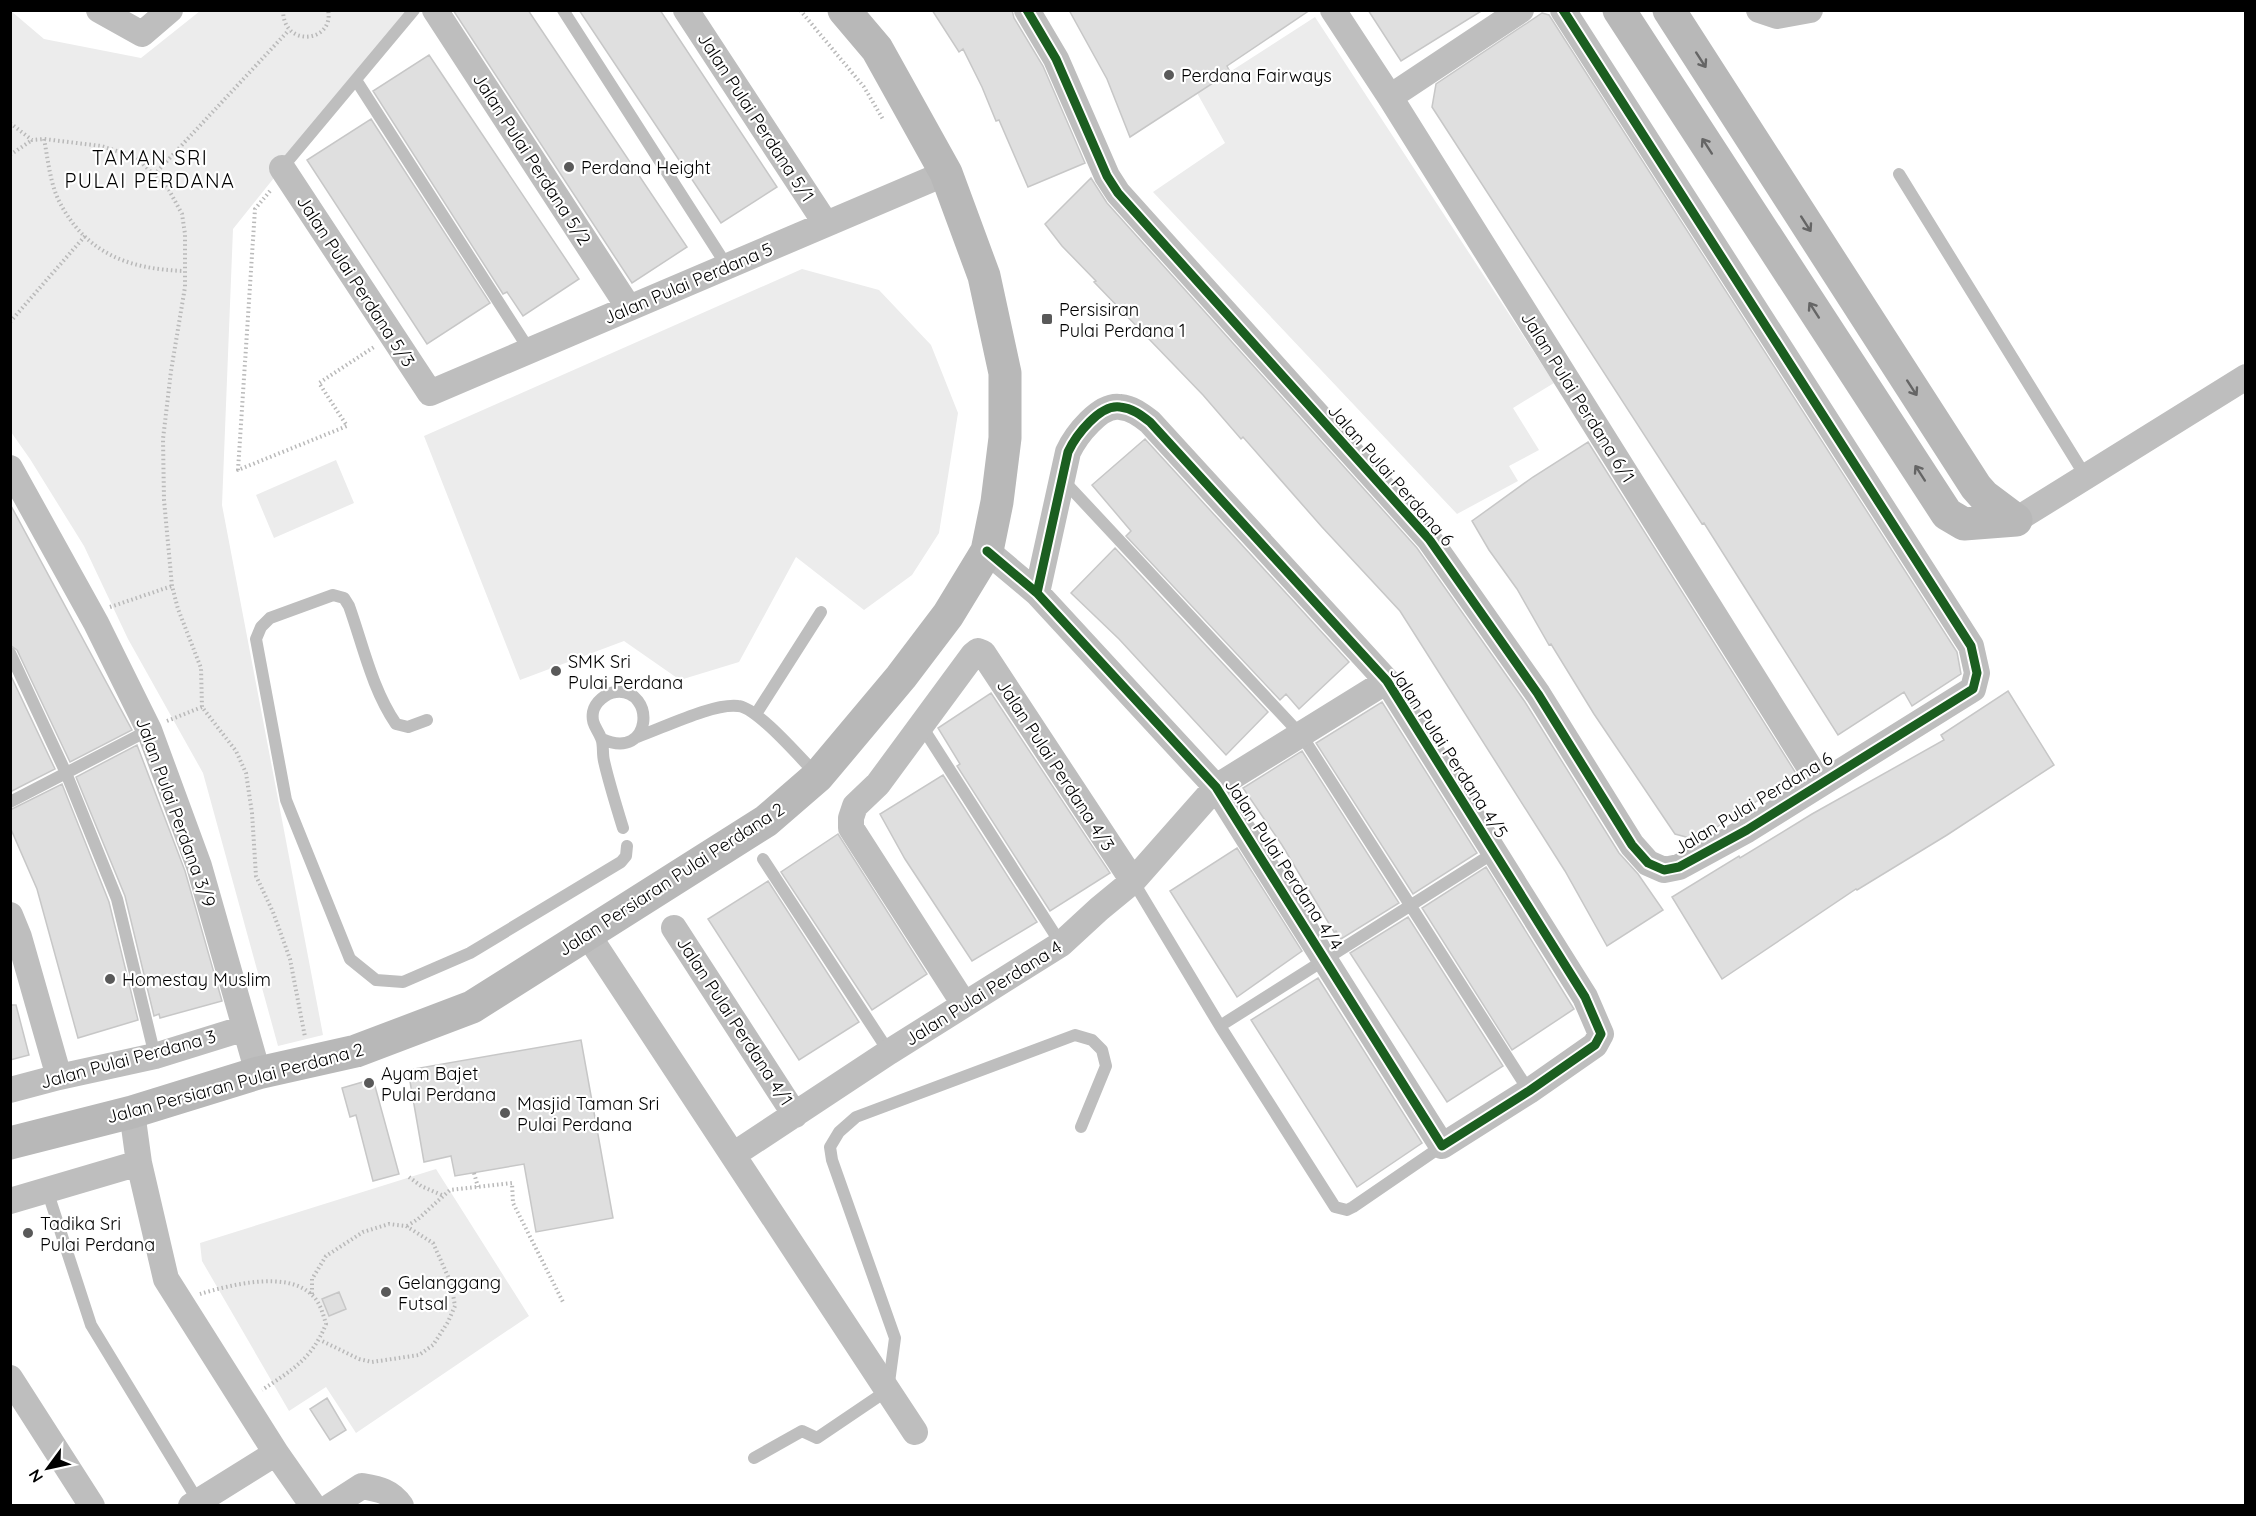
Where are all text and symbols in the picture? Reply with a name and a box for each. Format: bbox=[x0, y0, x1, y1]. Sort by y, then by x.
street label: Jalan Pulai Perdana 5/1 bbox=[693, 28, 819, 206]
one-way arrow bbox=[1695, 51, 1707, 68]
place label: Perdana Fairways bbox=[1181, 64, 1332, 87]
marker: Perdana Fairways bbox=[1162, 68, 1176, 82]
street label: Jalan Pulai Perdana 5/2 bbox=[468, 69, 596, 249]
one-way arrow bbox=[1701, 138, 1714, 155]
district label: TAMAN SRI PULAI PERDANA bbox=[64, 145, 236, 193]
place label: Perdana Height bbox=[581, 156, 711, 179]
marker: Perdana Height bbox=[562, 160, 576, 174]
street label: Jalan Pulai Perdana 5/3 bbox=[292, 191, 420, 371]
one-way arrow bbox=[1800, 215, 1812, 231]
street label: Jalan Pulai Perdana 5 bbox=[600, 237, 776, 329]
place label: Persisiran Pulai Perdana 1 bbox=[1059, 298, 1186, 342]
one-way arrow bbox=[1807, 302, 1819, 319]
street label: Jalan Pulai Perdana 6/1 bbox=[1516, 307, 1640, 487]
marker: Persisiran Pulai Perdana 1 bbox=[1040, 312, 1054, 326]
one-way arrow bbox=[1905, 379, 1918, 396]
street label: Jalan Pulai Perdana 6 bbox=[1323, 399, 1459, 551]
one-way arrow bbox=[1914, 466, 1926, 482]
place label: SMK Sri Pulai Perdana bbox=[568, 650, 683, 694]
street label: Jalan Pulai Perdana 4/5 bbox=[1385, 662, 1513, 842]
marker: SMK Sri Pulai Perdana bbox=[549, 664, 563, 678]
street label: Jalan Pulai Perdana 4/3 bbox=[992, 675, 1120, 855]
street label: Jalan Pulai Perdana 3/9 bbox=[131, 714, 221, 910]
street label: Jalan Pulai Perdana 6 bbox=[1669, 746, 1837, 860]
street label: Jalan Pulai Perdana 4/4 bbox=[1220, 774, 1348, 954]
street label: Jalan Persiaran Pulai Perdana 2 bbox=[553, 797, 789, 961]
street label: Jalan Pulai Perdana 4/1 bbox=[672, 932, 798, 1110]
street label: Jalan Pulai Perdana 4 bbox=[900, 935, 1066, 1051]
place label: Homestay Muslim bbox=[122, 968, 271, 991]
marker: Homestay Muslim bbox=[103, 972, 117, 986]
street label: Jalan Pulai Perdana 3 bbox=[38, 1024, 218, 1094]
street label: Jalan Persiaran Pulai Perdana 2 bbox=[104, 1038, 366, 1128]
place label: Ayam Bajet Pulai Perdana bbox=[381, 1062, 496, 1106]
marker: Ayam Bajet Pulai Perdana bbox=[362, 1076, 376, 1090]
place label: Masjid Taman Sri Pulai Perdana bbox=[517, 1092, 659, 1136]
marker: Masjid Taman Sri Pulai Perdana bbox=[498, 1106, 512, 1120]
place label: Tadika Sri Pulai Perdana bbox=[40, 1212, 155, 1256]
marker: Tadika Sri Pulai Perdana bbox=[21, 1226, 35, 1240]
place label: Gelanggang Futsal bbox=[398, 1271, 501, 1315]
marker: Gelanggang Futsal bbox=[379, 1285, 393, 1299]
north arrow bbox=[18, 1438, 78, 1498]
text: N bbox=[24, 1466, 47, 1487]

